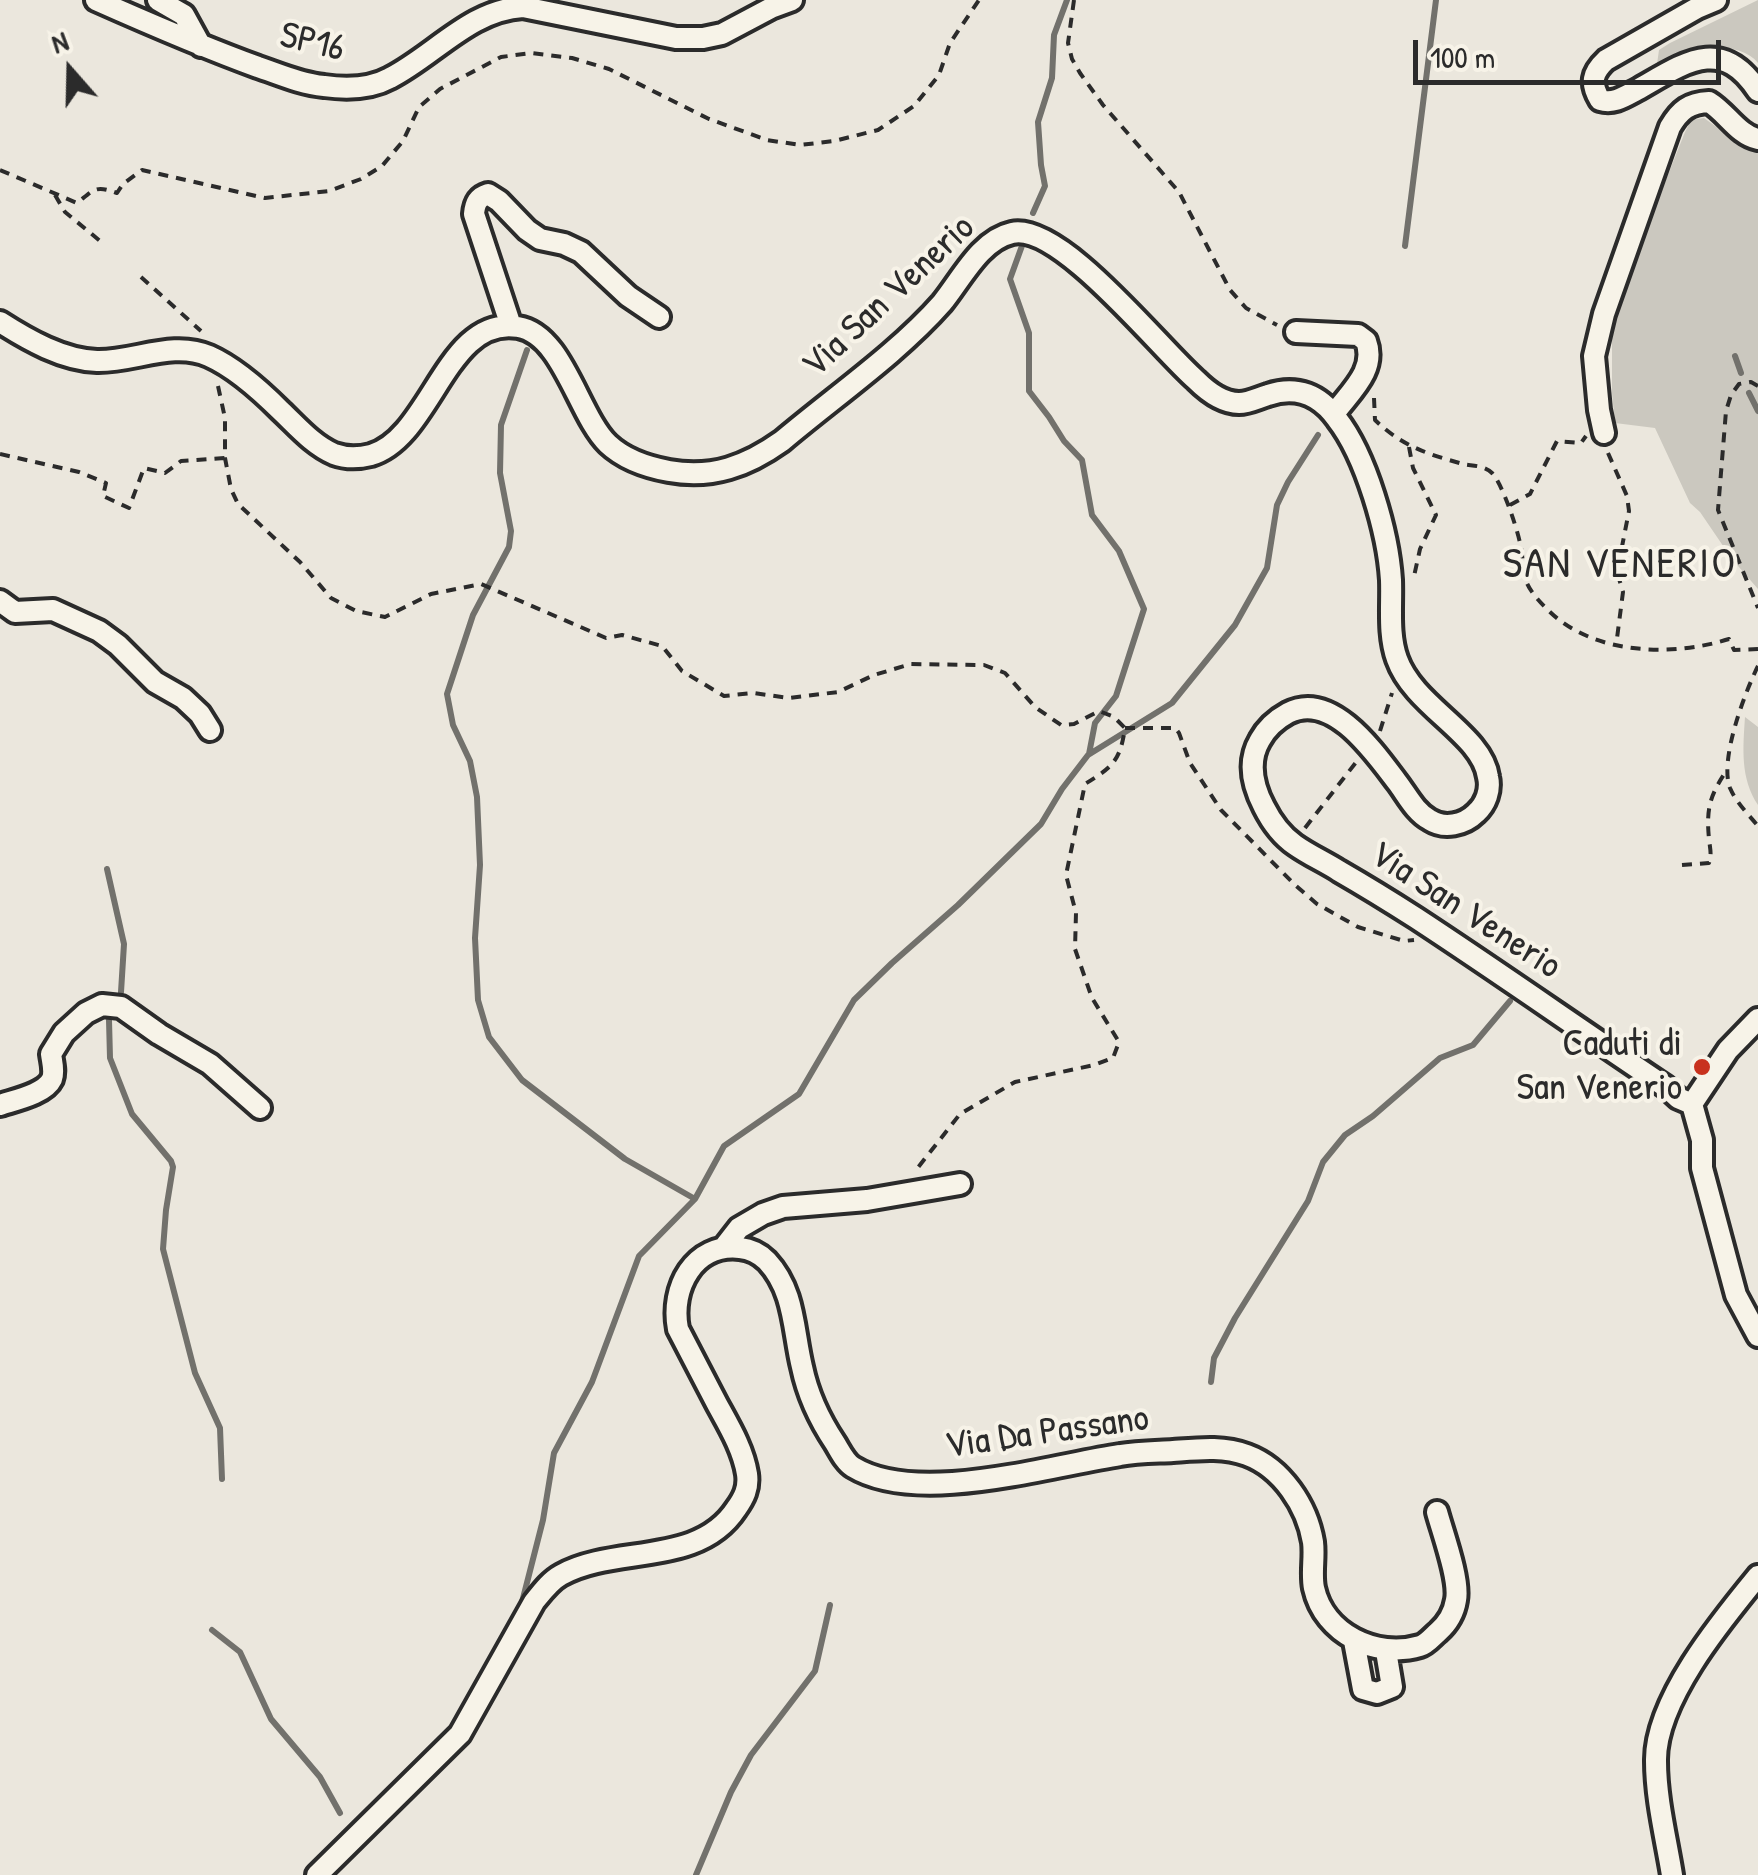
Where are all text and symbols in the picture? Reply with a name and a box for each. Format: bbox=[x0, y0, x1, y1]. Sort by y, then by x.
street label: SP16 bbox=[275, 14, 349, 72]
north arrow bbox=[20, 20, 120, 120]
scale bar bbox=[1418, 20, 1726, 82]
text: N bbox=[46, 21, 73, 62]
text: 100 m bbox=[1430, 37, 1495, 77]
street label: Via San Venerio bbox=[793, 206, 985, 388]
district label: SAN VENERIO bbox=[1503, 541, 1737, 591]
street label: Via San Venerio bbox=[1361, 832, 1569, 990]
place label: Caduti di San Venerio bbox=[1517, 1022, 1682, 1112]
marker: Caduti di San Venerio bbox=[1691, 1056, 1713, 1078]
street label: Via Da Passano bbox=[942, 1396, 1152, 1470]

